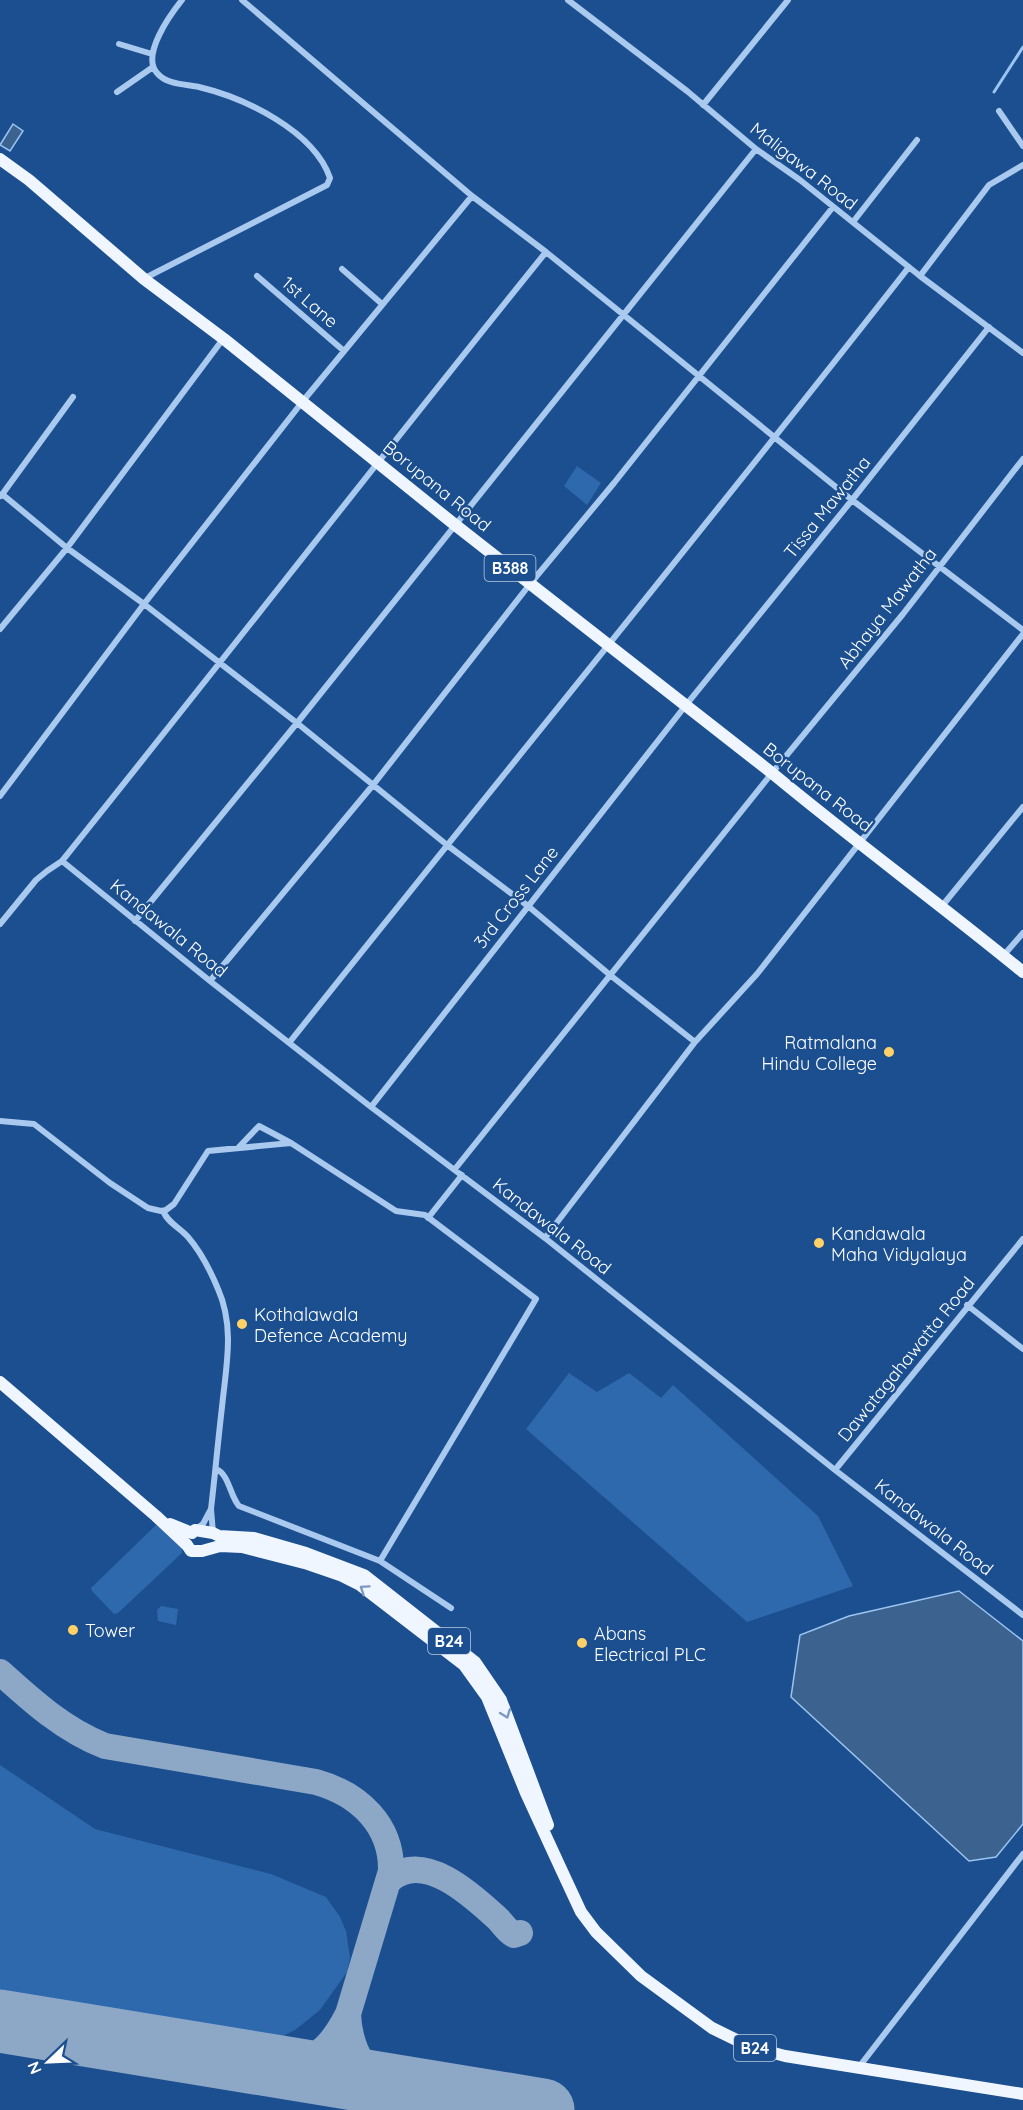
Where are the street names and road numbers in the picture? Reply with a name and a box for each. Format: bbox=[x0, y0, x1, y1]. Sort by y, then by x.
street label: Maligawa Road bbox=[746, 117, 862, 215]
street label: 1st Lane bbox=[277, 271, 343, 333]
street label: Borupana Road bbox=[378, 435, 496, 537]
street label: Tissa Mawatha bbox=[779, 451, 875, 563]
street label: Abhaya Mawatha bbox=[833, 543, 941, 673]
road number: B388 bbox=[484, 555, 536, 581]
street label: Borupana Road bbox=[759, 737, 877, 837]
street label: 3rd Cross Lane bbox=[469, 841, 563, 953]
street label: Kandawala Road bbox=[106, 874, 232, 982]
street label: Kandawala Road bbox=[488, 1173, 616, 1279]
street label: Dawatagahawatta Road bbox=[832, 1272, 980, 1446]
street label: Kandawala Road bbox=[870, 1474, 998, 1580]
road number: B24 bbox=[428, 1628, 470, 1654]
road number: B24 bbox=[734, 2035, 776, 2061]

